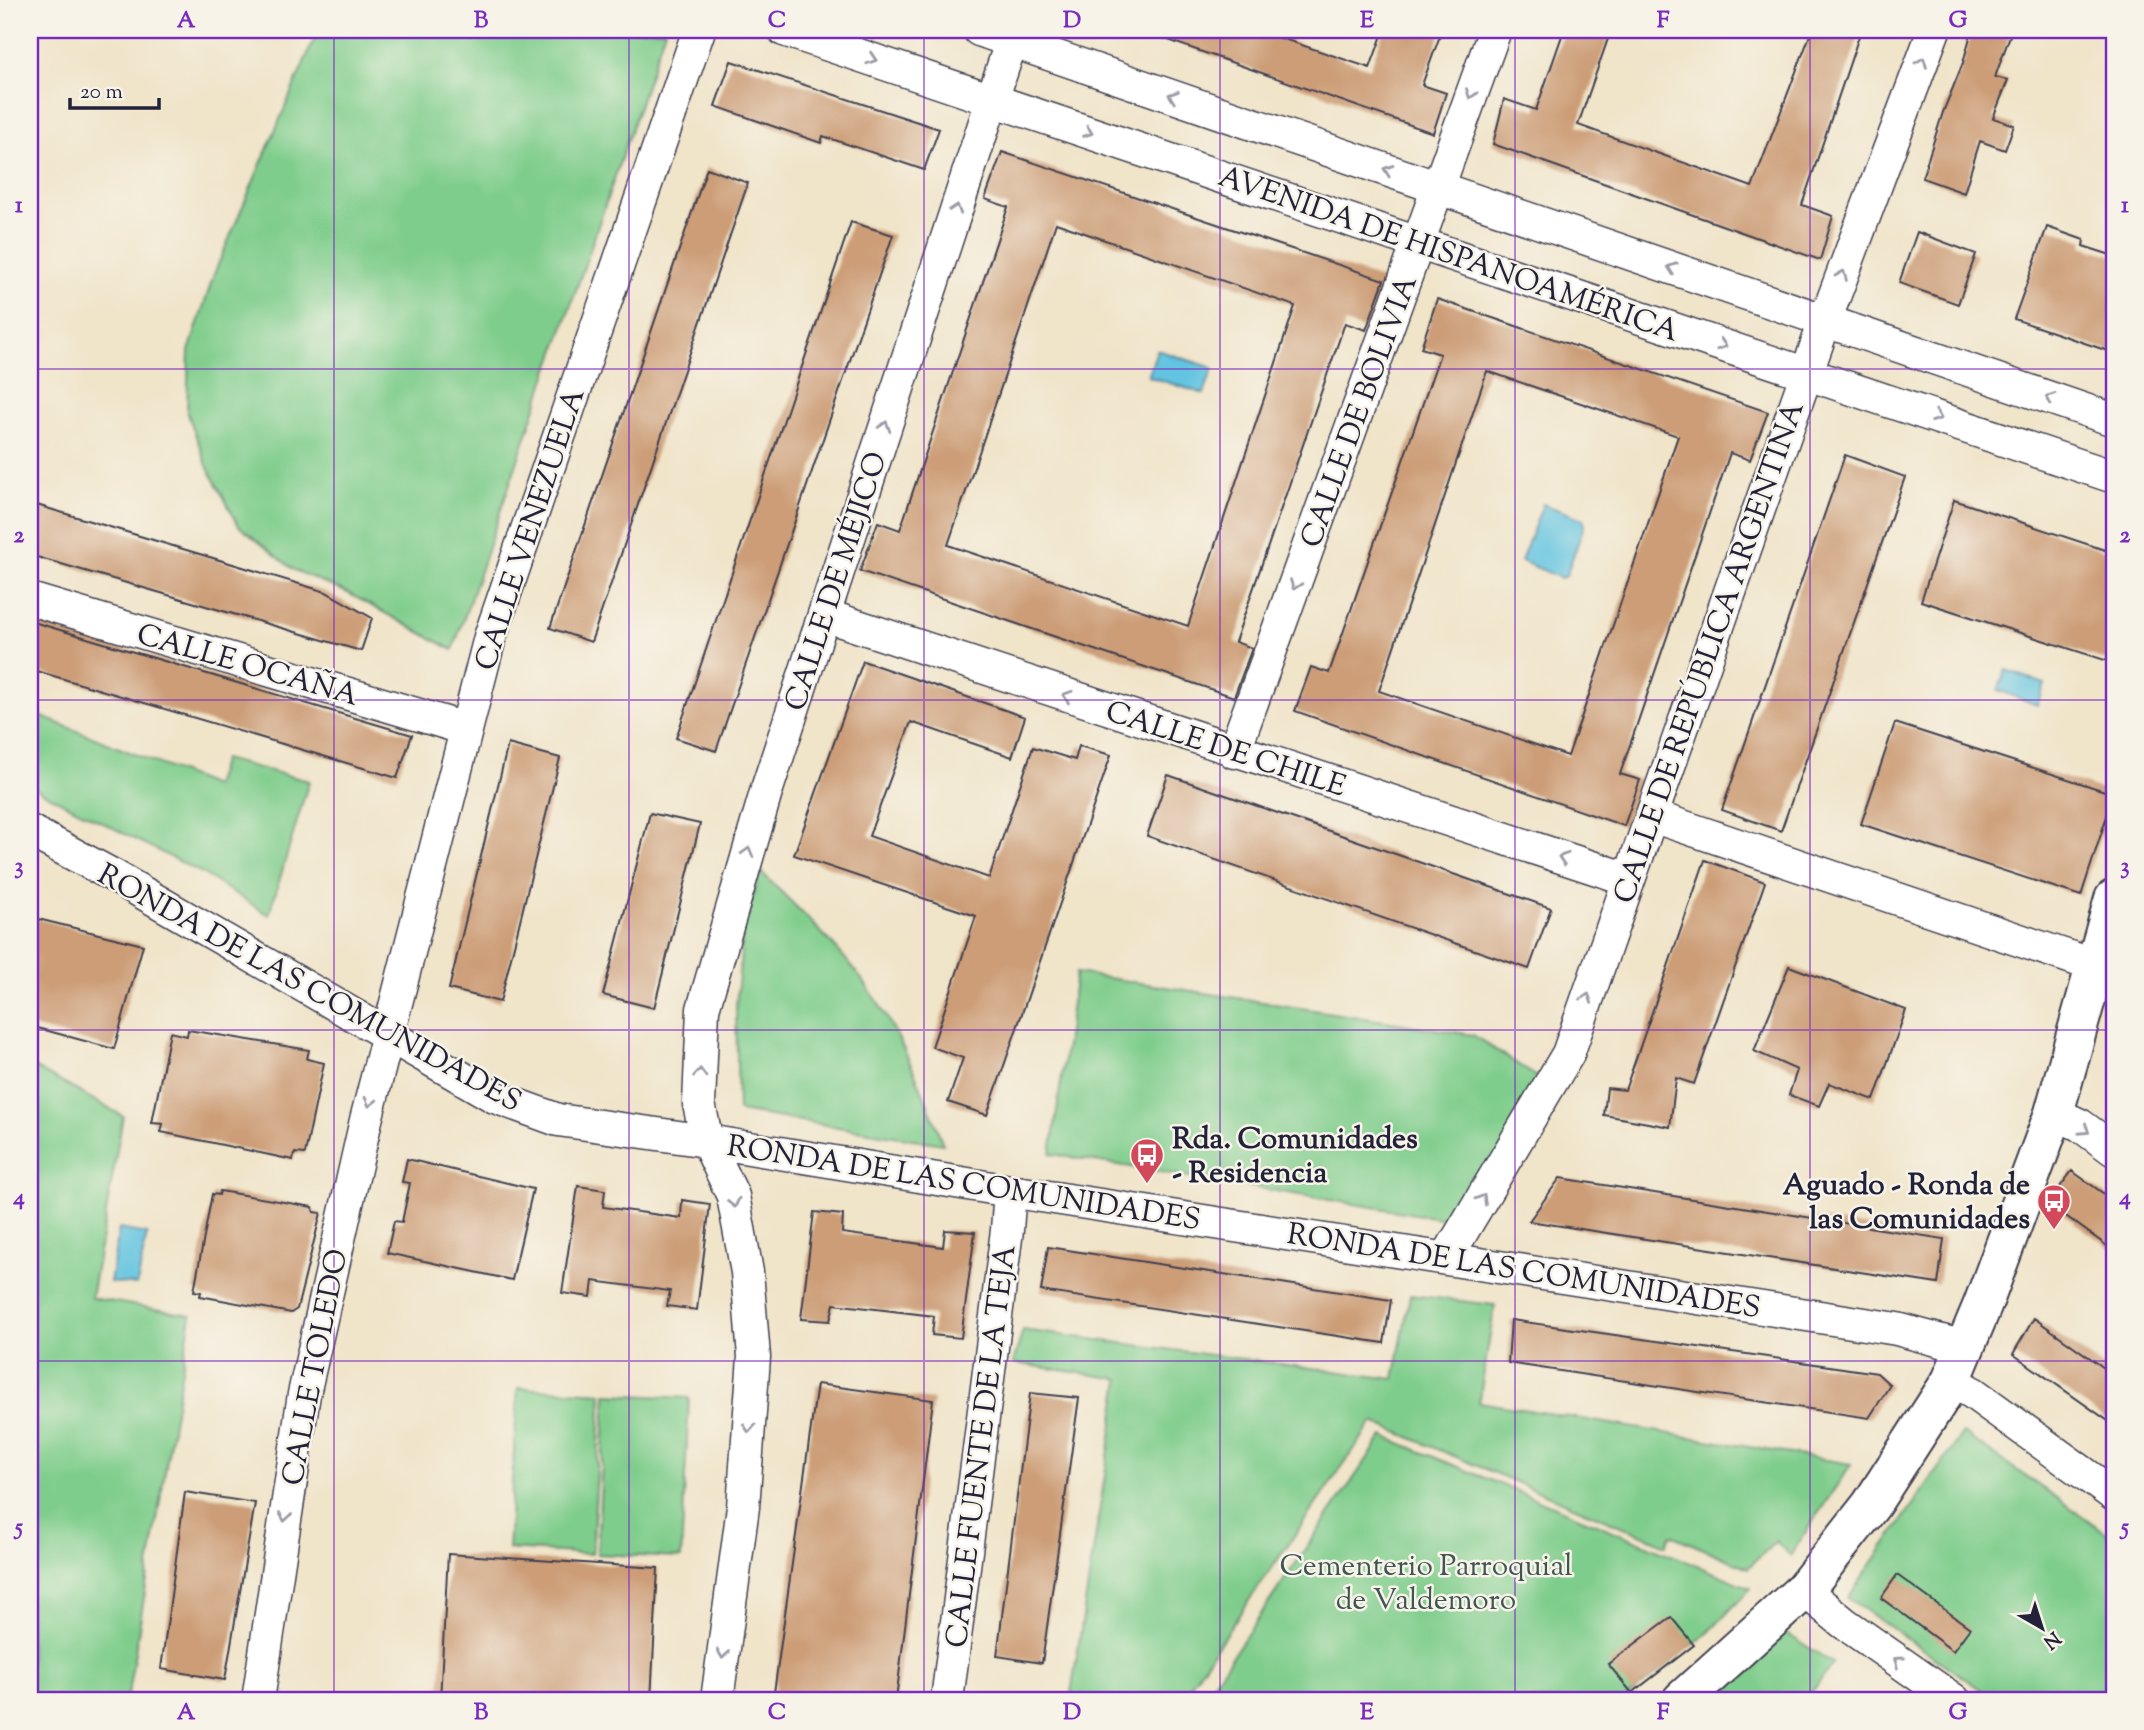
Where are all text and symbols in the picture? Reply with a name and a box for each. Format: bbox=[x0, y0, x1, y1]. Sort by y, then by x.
text: A bbox=[177, 5, 196, 38]
text: B bbox=[474, 5, 489, 38]
text: C bbox=[768, 5, 786, 38]
text: D bbox=[1063, 5, 1081, 38]
text: E bbox=[1360, 5, 1374, 38]
text: F bbox=[1657, 5, 1670, 38]
text: G bbox=[1949, 5, 1968, 38]
one-way arrow bbox=[866, 51, 878, 65]
one-way arrow bbox=[1914, 57, 1928, 69]
scale bar bbox=[70, 66, 159, 110]
text: 20 m bbox=[80, 78, 123, 108]
one-way arrow bbox=[1465, 87, 1479, 99]
one-way arrow bbox=[1167, 90, 1179, 104]
one-way arrow bbox=[1081, 124, 1094, 138]
street label: AVENIDA DE HISPANOAMÉRICA bbox=[1212, 156, 1684, 355]
one-way arrow bbox=[1382, 164, 1394, 178]
text: 1 bbox=[15, 190, 23, 223]
text: 1 bbox=[2121, 190, 2129, 223]
one-way arrow bbox=[948, 204, 962, 216]
one-way arrow bbox=[1667, 262, 1679, 276]
street label: CALLE DE BOLIVIA bbox=[1291, 270, 1430, 554]
one-way arrow bbox=[1834, 270, 1848, 282]
one-way arrow bbox=[1715, 336, 1727, 351]
street label: CALLE VENEZUELA bbox=[465, 383, 597, 676]
one-way arrow bbox=[2044, 392, 2056, 406]
street label: CALLE DE REPÚBLICA ARGENTINA bbox=[1604, 396, 1817, 910]
one-way arrow bbox=[1931, 409, 1943, 423]
one-way arrow bbox=[877, 420, 892, 432]
street label: CALLE DE MÉJICO bbox=[775, 447, 900, 717]
text: 2 bbox=[14, 520, 25, 553]
text: 2 bbox=[2120, 520, 2131, 553]
one-way arrow bbox=[1289, 578, 1303, 590]
street label: CALLE OCAÑA bbox=[131, 614, 363, 719]
one-way arrow bbox=[1062, 690, 1074, 704]
street label: CALLE DE CHILE bbox=[1100, 691, 1351, 809]
one-way arrow bbox=[740, 846, 755, 858]
text: 3 bbox=[14, 851, 24, 884]
text: 3 bbox=[2120, 851, 2130, 884]
one-way arrow bbox=[1557, 852, 1570, 866]
street label: RONDA DE LAS COMUNIDADES bbox=[89, 854, 529, 1124]
one-way arrow bbox=[1579, 992, 1593, 1005]
one-way arrow bbox=[692, 1067, 707, 1078]
one-way arrow bbox=[364, 1096, 378, 1108]
place label: Rda. Comunidades - Residencia bbox=[1172, 1119, 1418, 1196]
one-way arrow bbox=[2077, 1122, 2090, 1134]
street label: RONDA DE LAS COMUNIDADES bbox=[724, 1126, 1203, 1243]
bus stop icon: Rda. Comunidades - Residencia bbox=[1128, 1136, 1166, 1185]
place label: Aguado - Ronda de las Comunidades bbox=[1783, 1165, 2030, 1242]
text: 4 bbox=[12, 1182, 25, 1215]
bus stop icon: Aguado - Ronda de las Comunidades bbox=[2035, 1182, 2073, 1231]
text: 4 bbox=[2118, 1182, 2131, 1215]
one-way arrow bbox=[1474, 1193, 1487, 1206]
one-way arrow bbox=[726, 1197, 740, 1209]
street label: RONDA DE LAS COMUNIDADES bbox=[1284, 1214, 1763, 1331]
street label: CALLE FUENTE DE LA TEJA bbox=[936, 1242, 1029, 1650]
street label: CALLE TOLEDO bbox=[272, 1245, 360, 1489]
one-way arrow bbox=[742, 1423, 757, 1434]
one-way arrow bbox=[278, 1511, 293, 1523]
text: 5 bbox=[13, 1512, 23, 1545]
text: 5 bbox=[2119, 1512, 2129, 1545]
park label: Cementerio Parroquial de Valdemoro bbox=[1279, 1546, 1573, 1623]
north arrow bbox=[2008, 1594, 2078, 1664]
text: N bbox=[2037, 1624, 2066, 1655]
one-way arrow bbox=[716, 1649, 731, 1660]
one-way arrow bbox=[1893, 1657, 1906, 1669]
text: A bbox=[177, 1697, 196, 1730]
text: B bbox=[474, 1697, 489, 1730]
text: C bbox=[768, 1697, 786, 1730]
text: D bbox=[1063, 1697, 1081, 1730]
text: E bbox=[1360, 1697, 1374, 1730]
text: F bbox=[1657, 1697, 1670, 1730]
text: G bbox=[1949, 1697, 1968, 1730]

